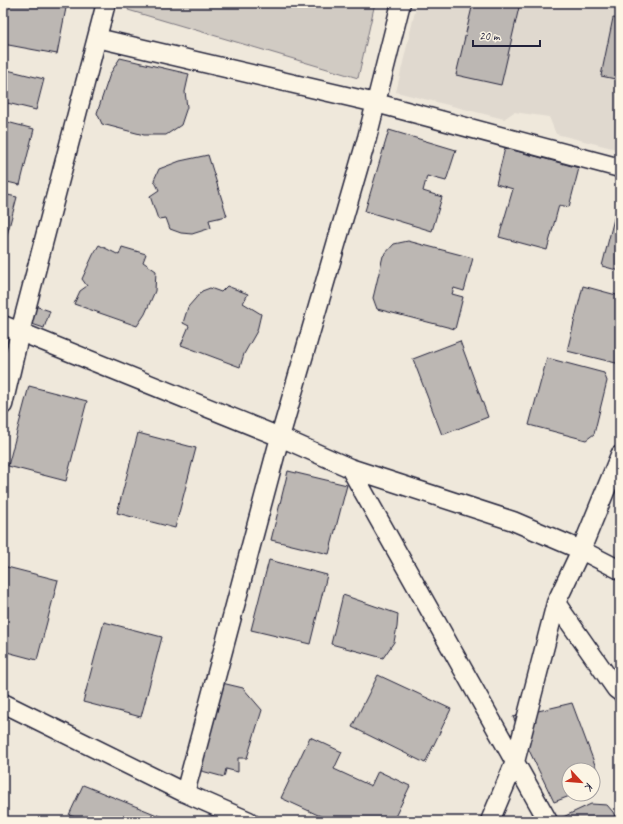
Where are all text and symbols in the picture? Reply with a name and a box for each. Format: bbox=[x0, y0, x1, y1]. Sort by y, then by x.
scale bar bbox=[473, 22, 540, 48]
text: 20 m bbox=[479, 28, 501, 44]
north arrow bbox=[561, 762, 601, 802]
text: K bbox=[581, 781, 598, 794]

